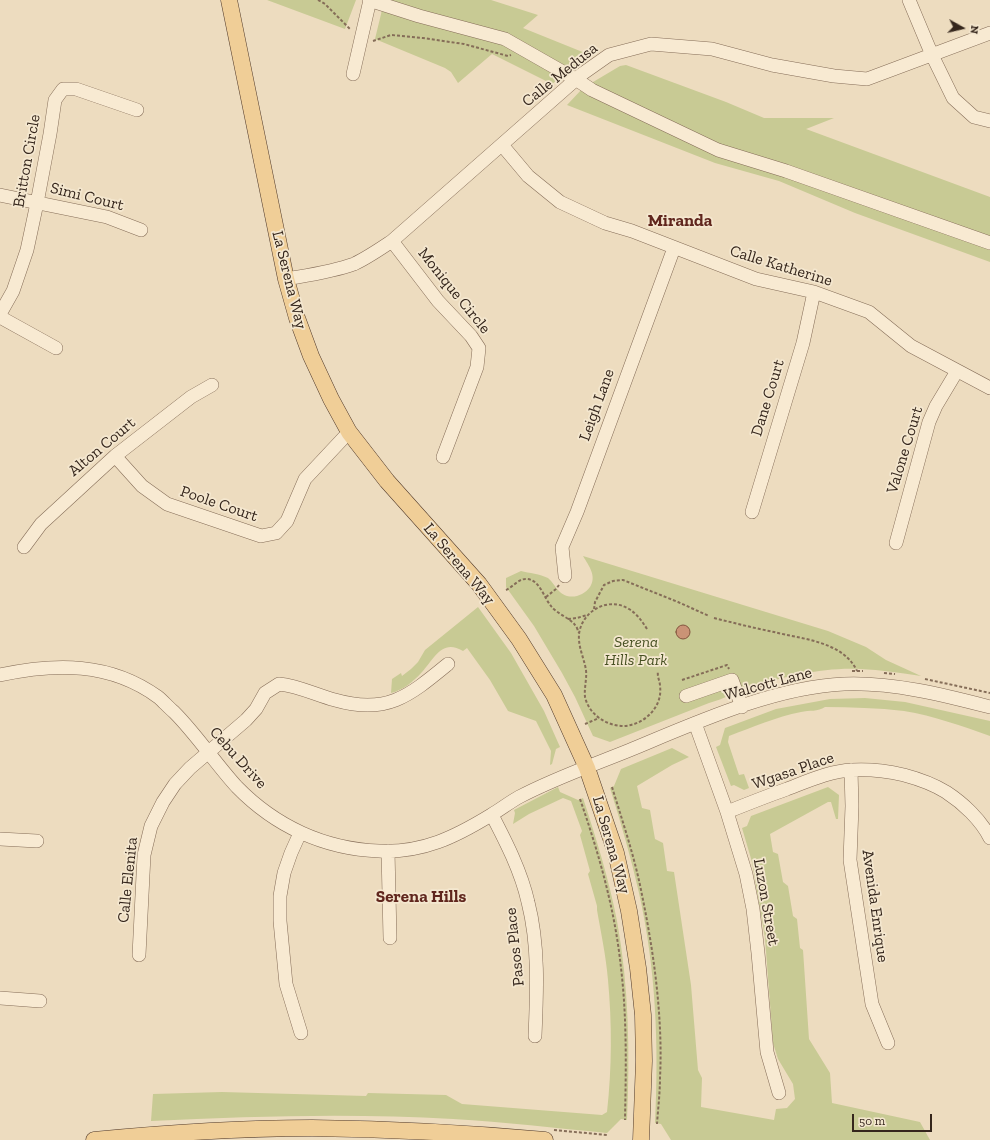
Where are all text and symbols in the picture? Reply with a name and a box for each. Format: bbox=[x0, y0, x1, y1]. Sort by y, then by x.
north arrow bbox=[942, 8, 982, 48]
text: N bbox=[967, 25, 981, 35]
street label: Calle Medusa bbox=[518, 39, 602, 111]
street label: Britton Circle bbox=[9, 113, 45, 209]
street label: Simi Court bbox=[48, 179, 126, 215]
district label: Miranda bbox=[648, 211, 712, 231]
street label: La Serena Way bbox=[268, 229, 310, 331]
street label: Calle Katherine bbox=[727, 241, 835, 291]
street label: Monique Circle bbox=[414, 244, 494, 338]
street label: Dane Court bbox=[747, 357, 789, 439]
street label: Leigh Lane bbox=[575, 366, 619, 444]
street label: Valone Court bbox=[883, 404, 927, 496]
street label: Alton Court bbox=[65, 413, 139, 481]
street label: Poole Court bbox=[178, 482, 260, 526]
street label: La Serena Way bbox=[419, 519, 499, 609]
park label: Serena Hills Park bbox=[605, 632, 667, 670]
street label: Walcott Lane bbox=[722, 663, 814, 705]
street label: Cebu Drive bbox=[205, 723, 271, 793]
street label: Wgasa Place bbox=[750, 748, 836, 794]
street label: La Serena Way bbox=[588, 794, 634, 896]
street label: Calle Elenita bbox=[114, 836, 142, 924]
street label: Avenida Enrique bbox=[858, 848, 892, 964]
street label: Luzon Street bbox=[749, 857, 783, 947]
district label: Serena Hills bbox=[376, 887, 466, 907]
street label: Pasos Place bbox=[501, 907, 529, 987]
scale bar bbox=[854, 1106, 934, 1132]
text: 50 m bbox=[859, 1114, 885, 1128]

